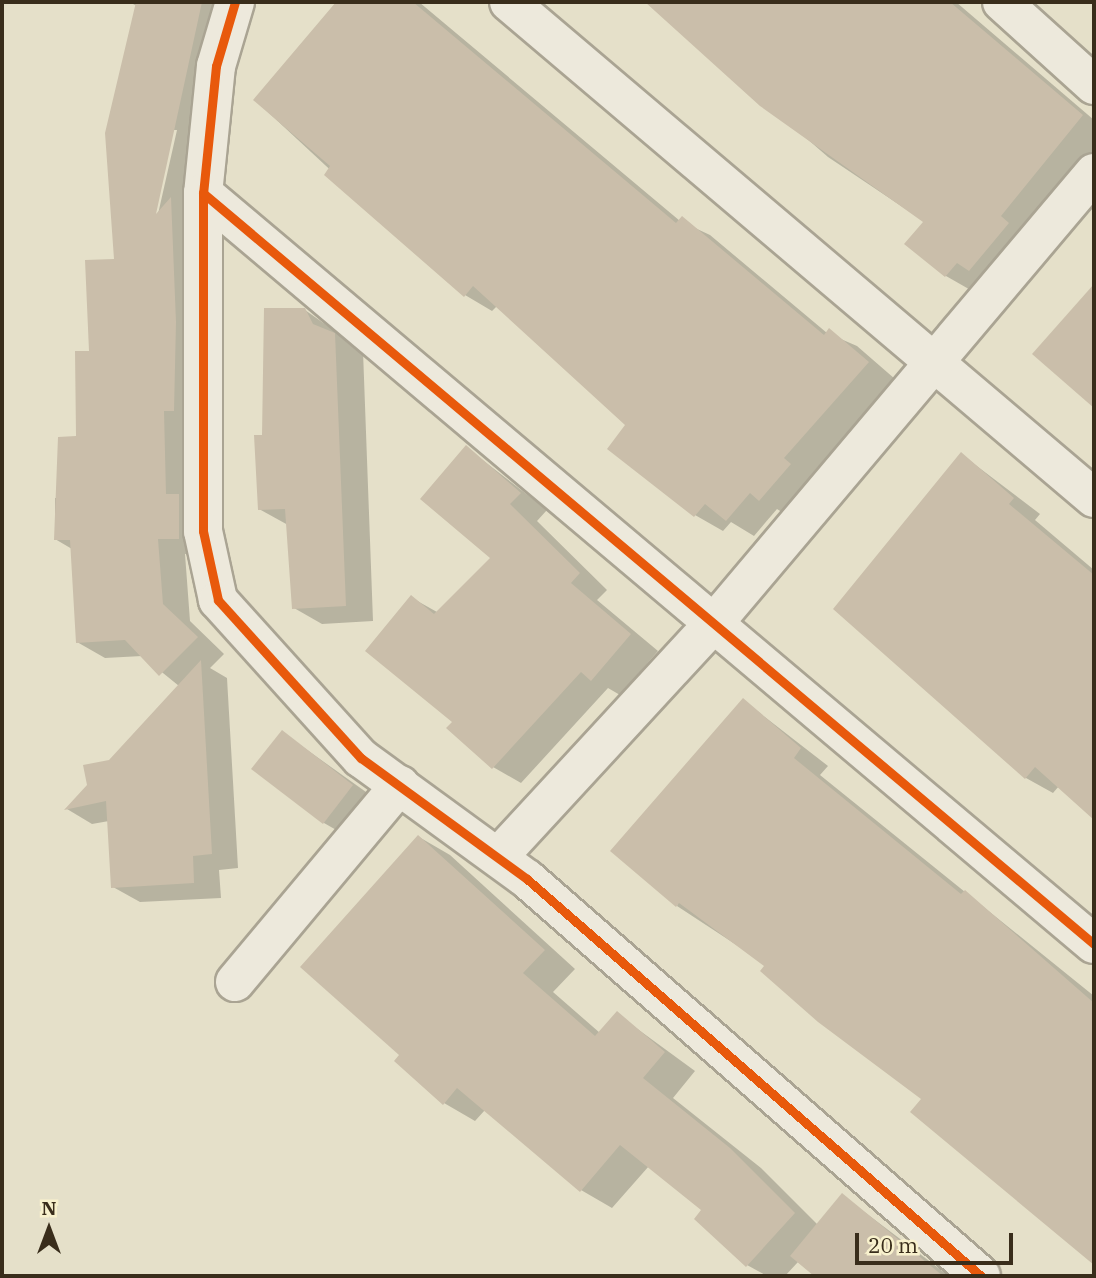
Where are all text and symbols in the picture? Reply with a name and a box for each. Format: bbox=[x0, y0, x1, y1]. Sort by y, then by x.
north arrow bbox=[14, 1194, 84, 1264]
text: N bbox=[41, 1196, 57, 1220]
scale bar bbox=[858, 1218, 1016, 1262]
text: 20 m bbox=[868, 1231, 918, 1259]

